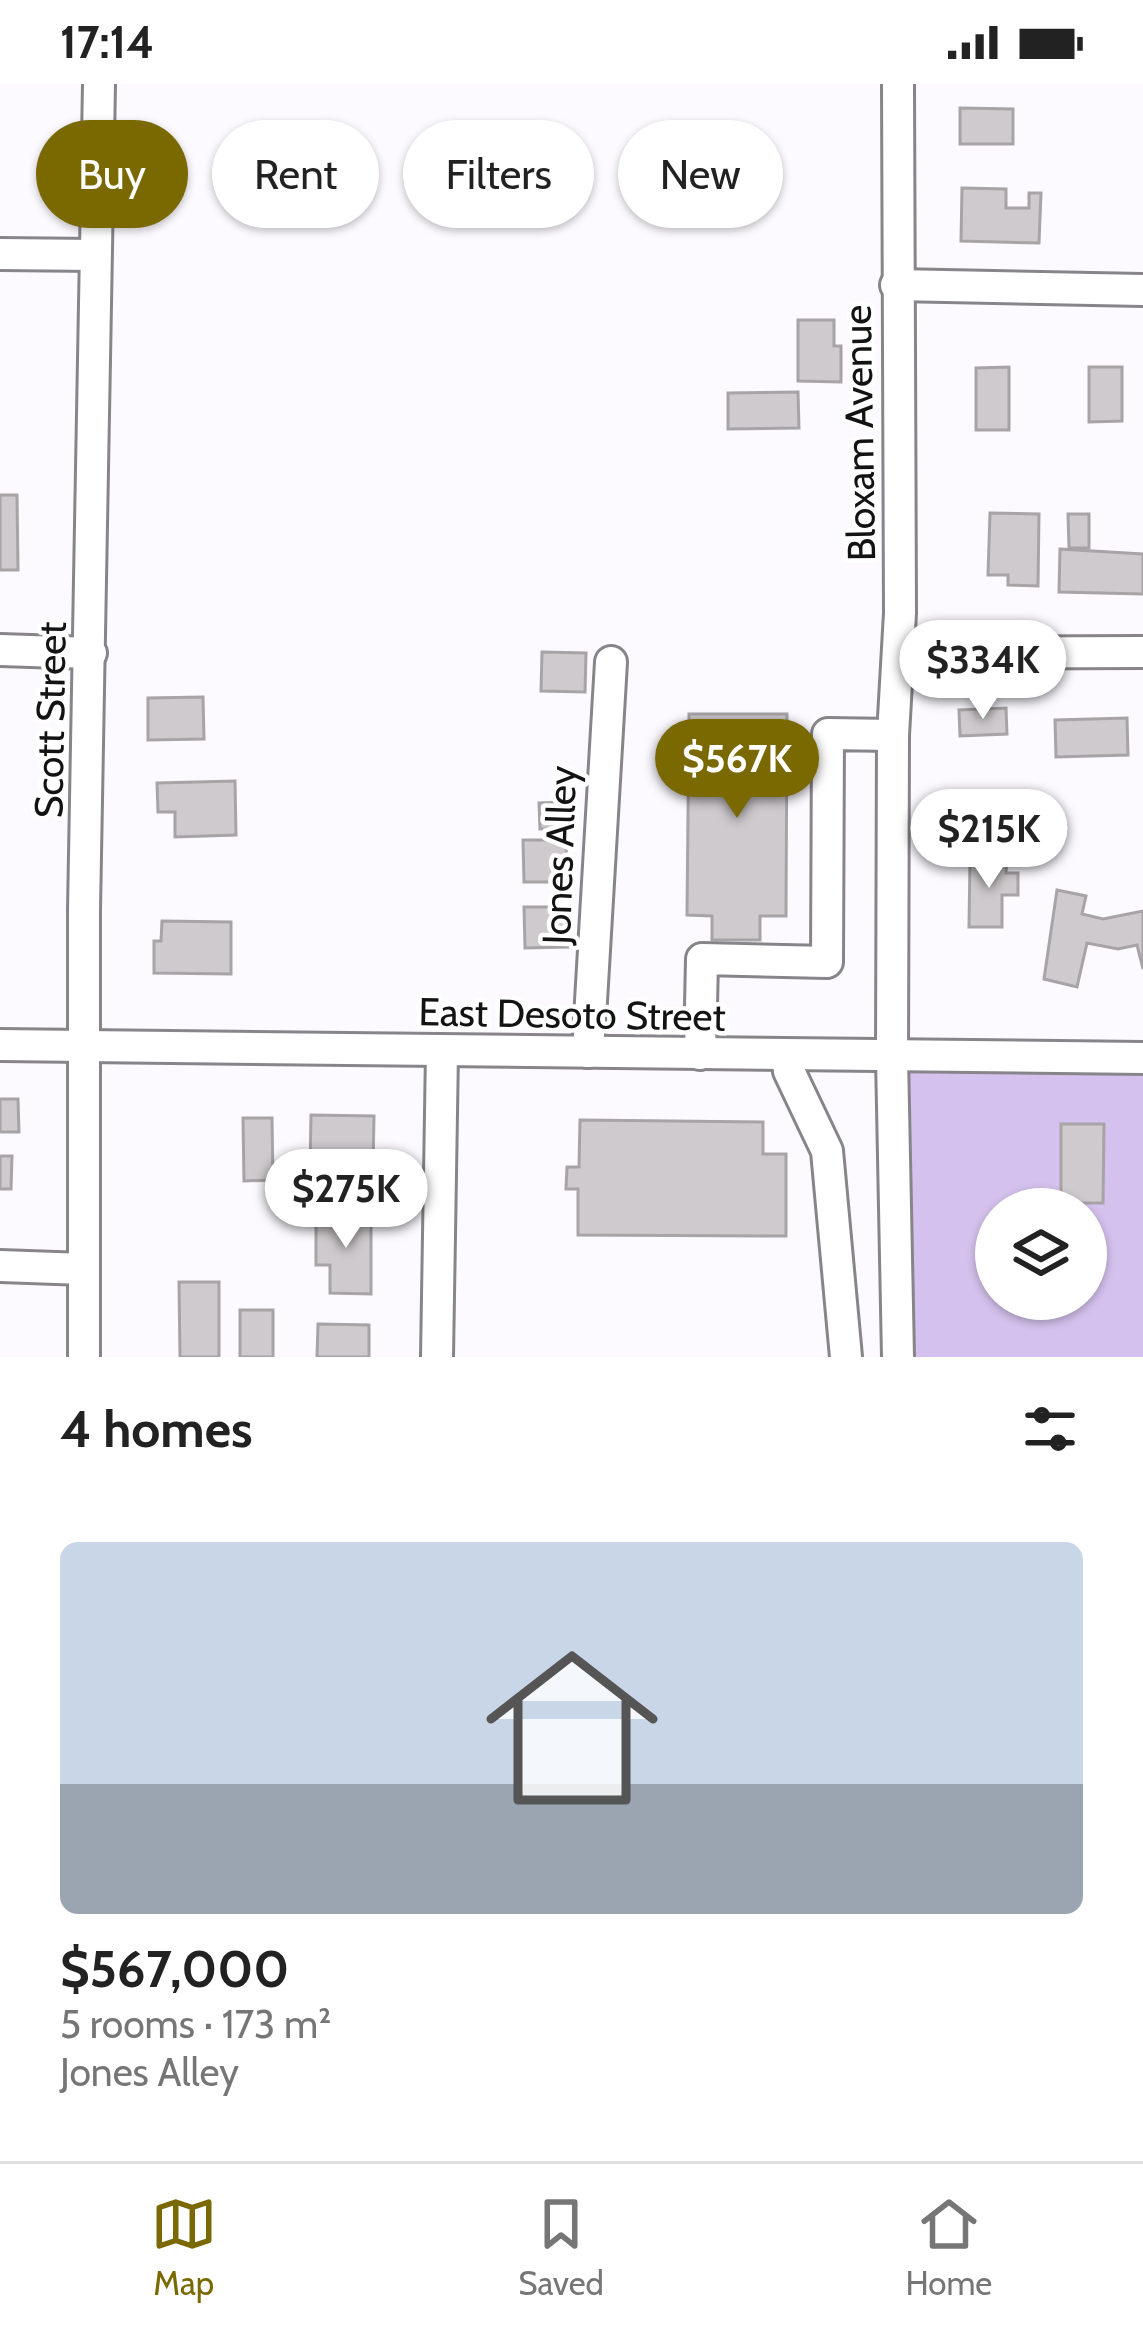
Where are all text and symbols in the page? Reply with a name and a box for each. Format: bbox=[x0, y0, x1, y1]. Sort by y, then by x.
text: 17:14 bbox=[60, 15, 154, 69]
chip: Buy bbox=[36, 120, 188, 228]
chip: Rent bbox=[212, 120, 379, 228]
chip: Filters bbox=[403, 120, 594, 228]
chip: New bbox=[618, 120, 783, 228]
street label: Bloxam Avenue bbox=[833, 304, 885, 562]
pin: $334K bbox=[899, 620, 1067, 722]
street label: Scott Street bbox=[24, 621, 76, 819]
text: $334K bbox=[926, 635, 1040, 683]
pin: $567K bbox=[653, 719, 821, 821]
text: $567K bbox=[682, 734, 792, 782]
street label: Jones Alley bbox=[532, 764, 586, 946]
pin: $215K bbox=[905, 789, 1073, 891]
text: $215K bbox=[937, 804, 1041, 852]
street label: East Desoto Street bbox=[418, 987, 726, 1041]
pin: $275K bbox=[262, 1149, 430, 1251]
text: $275K bbox=[292, 1164, 400, 1212]
map controls bbox=[975, 1188, 1107, 1320]
button: layers bbox=[975, 1188, 1107, 1320]
icon: filters bbox=[1017, 1396, 1083, 1462]
text: 4 homes bbox=[60, 1398, 252, 1460]
icon: home bbox=[464, 1620, 680, 1836]
text: $567,000 bbox=[60, 1938, 289, 2000]
text: 5 rooms · 173 m² bbox=[60, 2000, 331, 2048]
text: Jones Alley bbox=[60, 2048, 239, 2096]
tab: Map bbox=[151, 2191, 217, 2303]
tab: Saved bbox=[518, 2191, 604, 2303]
tab: Home bbox=[905, 2191, 992, 2303]

